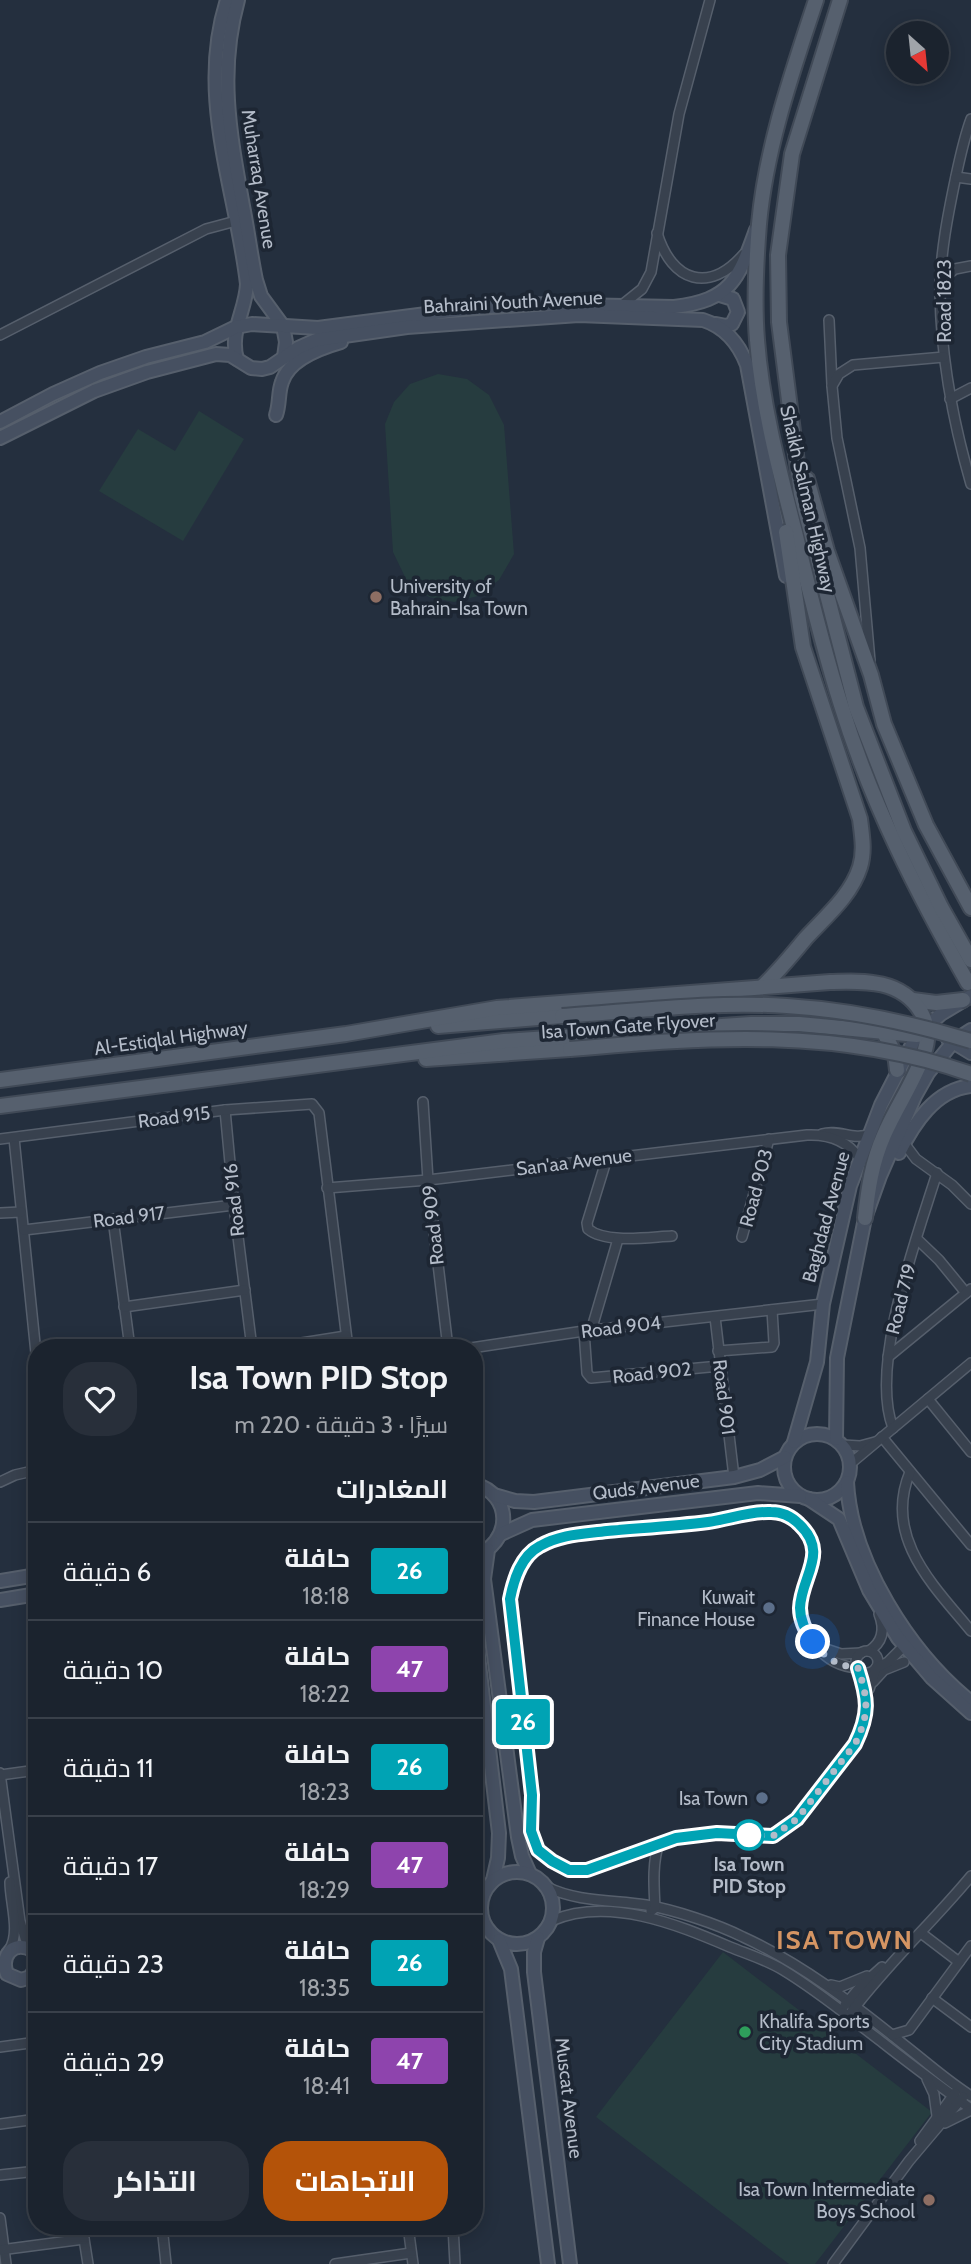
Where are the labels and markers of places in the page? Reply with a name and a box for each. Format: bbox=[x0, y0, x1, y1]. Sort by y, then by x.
place label: University of Bahrain-Isa Town bbox=[390, 575, 528, 620]
marker: University of Bahrain-Isa Town bbox=[368, 589, 384, 605]
place label: Kuwait Finance House bbox=[637, 1586, 756, 1631]
marker: Kuwait Finance House bbox=[761, 1600, 777, 1616]
place label: Isa Town bbox=[679, 1787, 748, 1810]
marker: Isa Town bbox=[754, 1790, 770, 1806]
marker: Isa Town PID Stop bbox=[734, 1820, 764, 1850]
place label: Isa Town PID Stop bbox=[712, 1853, 786, 1898]
place label: Khalifa Sports City Stadium bbox=[759, 2010, 870, 2055]
marker: Khalifa Sports City Stadium bbox=[737, 2024, 753, 2040]
place label: Isa Town Intermediate Boys School bbox=[738, 2178, 916, 2223]
marker: Isa Town Intermediate Boys School bbox=[921, 2192, 937, 2208]

